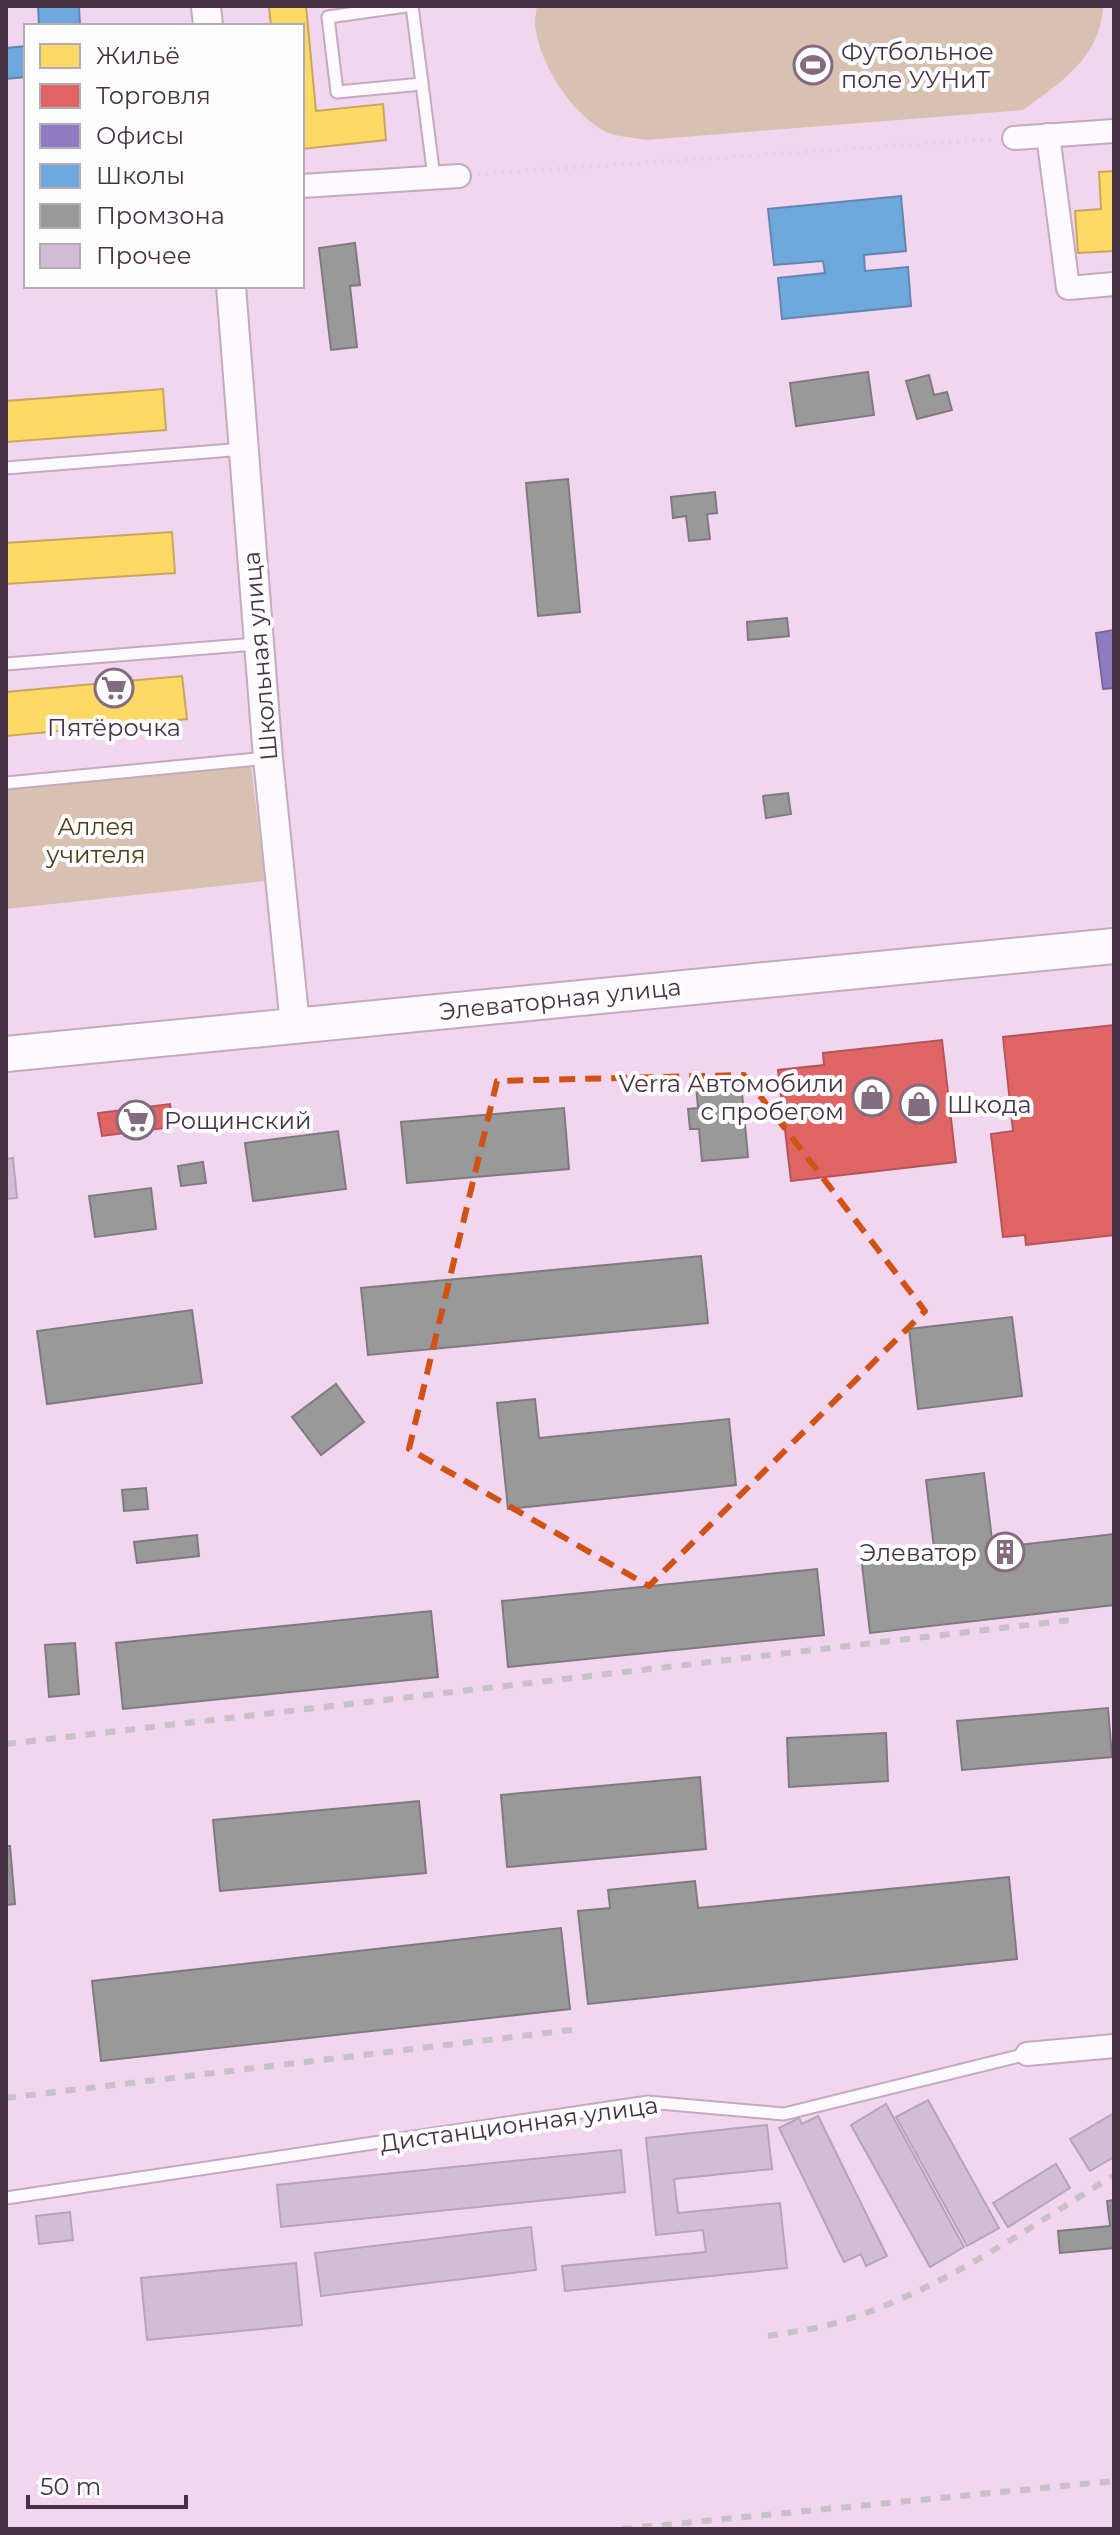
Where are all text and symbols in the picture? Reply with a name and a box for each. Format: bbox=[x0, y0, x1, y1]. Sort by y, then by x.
legend bbox=[24, 24, 304, 288]
place label: Футбольное поле УУНиТ bbox=[841, 37, 994, 94]
text: Жильё bbox=[96, 41, 180, 70]
sports icon: Футбольное поле УУНиТ bbox=[792, 44, 834, 86]
text: Торговля bbox=[96, 81, 211, 110]
text: Офисы bbox=[96, 121, 184, 150]
text: Школы bbox=[96, 161, 185, 190]
text: Промзона bbox=[96, 201, 225, 230]
text: Прочее bbox=[96, 241, 192, 270]
street label: Школьная улица bbox=[236, 550, 284, 762]
supermarket icon: Пятёрочка bbox=[93, 667, 135, 709]
place label: Пятёрочка bbox=[47, 713, 181, 742]
park label: Аллея учителя bbox=[45, 812, 146, 869]
street label: Элеваторная улица bbox=[437, 972, 683, 1026]
place label: Verra Автомобили с пробегом bbox=[619, 1069, 844, 1126]
shop icon: Verra Автомобили с пробегом bbox=[851, 1076, 893, 1118]
shop icon: Шкода bbox=[898, 1083, 940, 1125]
place label: Шкода bbox=[947, 1090, 1032, 1119]
supermarket icon: Рощинский bbox=[115, 1099, 157, 1141]
place label: Рощинский bbox=[164, 1106, 311, 1135]
building icon: Элеватор bbox=[984, 1531, 1026, 1573]
place label: Элеватор bbox=[859, 1538, 977, 1567]
street label: Дистанционная улица bbox=[378, 2090, 660, 2158]
scale bar bbox=[28, 2459, 186, 2509]
text: 50 m bbox=[40, 2472, 101, 2501]

